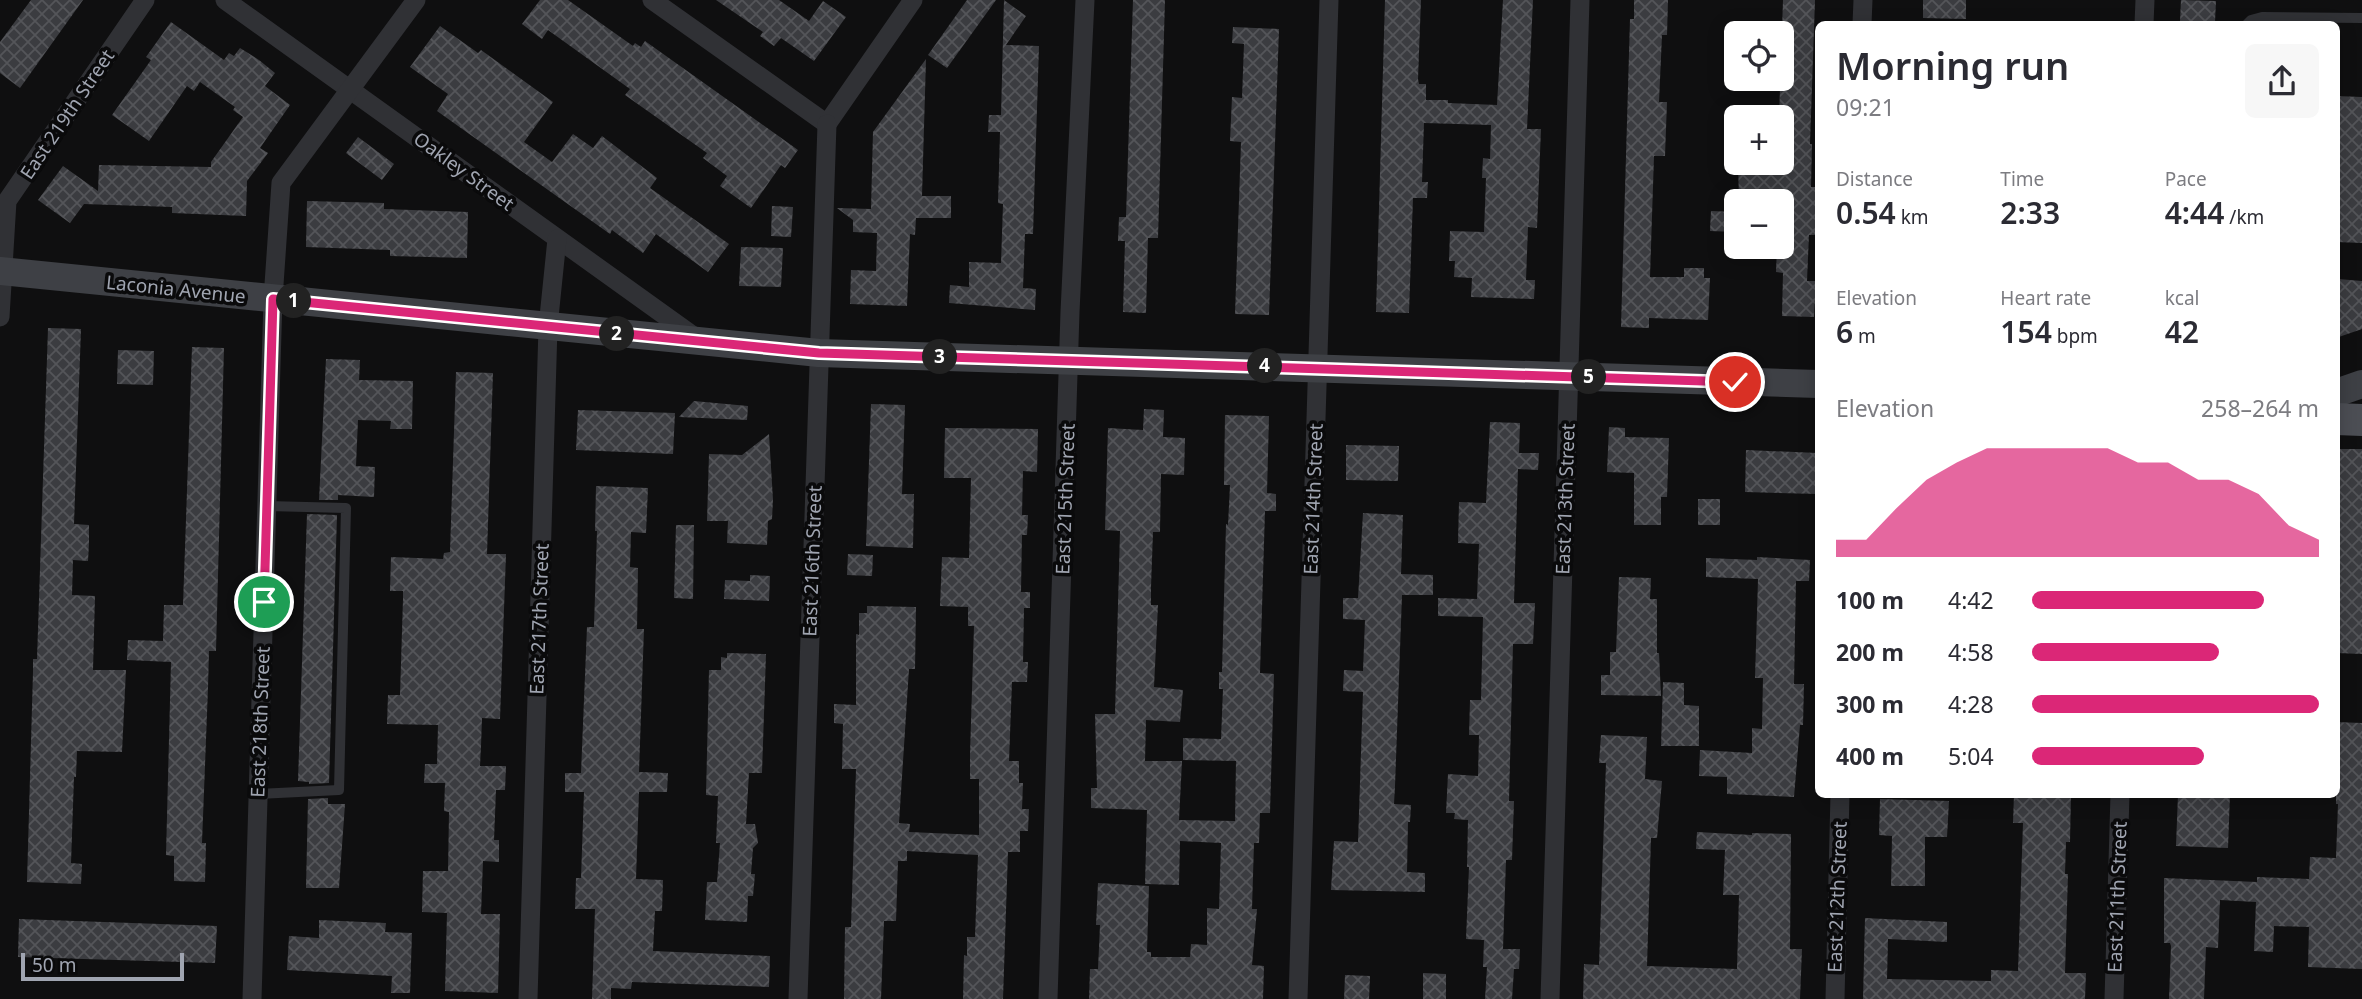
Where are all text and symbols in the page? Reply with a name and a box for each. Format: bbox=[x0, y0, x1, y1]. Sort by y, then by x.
map controls bbox=[1724, 21, 1794, 259]
button: locate bbox=[1724, 21, 1794, 91]
text: Morning run bbox=[1836, 39, 2069, 91]
street label: East 219th Street bbox=[14, 44, 120, 184]
button: share bbox=[2245, 44, 2319, 118]
text: 09:21 bbox=[1836, 91, 1895, 123]
button: + bbox=[1724, 105, 1794, 175]
street label: Oakley Street bbox=[408, 126, 520, 216]
text: Distance bbox=[1836, 166, 1913, 192]
text: Time bbox=[2000, 166, 2044, 192]
text: Pace bbox=[2165, 166, 2207, 192]
button: − bbox=[1724, 189, 1794, 259]
text: 0.54 bbox=[1836, 192, 1896, 233]
text: 2:33 bbox=[2000, 192, 2060, 233]
text: 4:44 bbox=[2165, 192, 2224, 233]
text: km bbox=[1896, 204, 1929, 230]
text: /km bbox=[2224, 204, 2264, 230]
street label: Laconia Avenue bbox=[105, 269, 247, 309]
pin: 1 bbox=[276, 284, 312, 318]
text: Elevation bbox=[1836, 285, 1917, 311]
text: Heart rate bbox=[2000, 285, 2091, 311]
text: kcal bbox=[2165, 285, 2199, 311]
text: 1 bbox=[288, 287, 299, 313]
text: 6 bbox=[1836, 311, 1853, 352]
text: 154 bbox=[2000, 311, 2052, 352]
text: 42 bbox=[2165, 311, 2199, 352]
pin: 2 bbox=[600, 316, 634, 352]
text: 2 bbox=[611, 320, 622, 346]
text: m bbox=[1853, 323, 1876, 349]
text: bpm bbox=[2052, 323, 2098, 349]
pin: 3 bbox=[922, 340, 958, 374]
text: 3 bbox=[934, 343, 945, 369]
pin: 4 bbox=[1248, 348, 1282, 384]
text: 4 bbox=[1259, 352, 1270, 378]
pin bbox=[1705, 352, 1765, 412]
pin: 5 bbox=[1572, 360, 1606, 394]
text: 5 bbox=[1583, 363, 1594, 389]
icon: check bbox=[1716, 363, 1754, 401]
text: Elevation bbox=[1836, 392, 1934, 424]
text: 258–264 m bbox=[2201, 392, 2319, 424]
street label: East 215th Street bbox=[1049, 423, 1081, 575]
street label: East 214th Street bbox=[1297, 423, 1329, 575]
street label: East 213th Street bbox=[1549, 423, 1581, 575]
street label: East 216th Street bbox=[796, 485, 828, 637]
street label: East 217th Street bbox=[523, 543, 555, 695]
pin bbox=[234, 572, 294, 632]
icon: arrive bbox=[245, 583, 283, 621]
text: 100 m bbox=[1836, 584, 1904, 616]
text: 4:42 bbox=[1948, 584, 1994, 616]
text: 200 m bbox=[1836, 636, 1904, 668]
text: 4:58 bbox=[1948, 636, 1994, 668]
street label: East 218th Street bbox=[244, 646, 276, 798]
text: 300 m bbox=[1836, 688, 1904, 720]
text: 4:28 bbox=[1948, 688, 1994, 720]
text: 400 m bbox=[1836, 740, 1904, 772]
text: 5:04 bbox=[1948, 740, 1994, 772]
street label: East 212th Street bbox=[1821, 821, 1853, 973]
street label: East 211th Street bbox=[2101, 821, 2133, 973]
scale bar bbox=[21, 950, 184, 982]
text: 50 m bbox=[32, 952, 76, 978]

